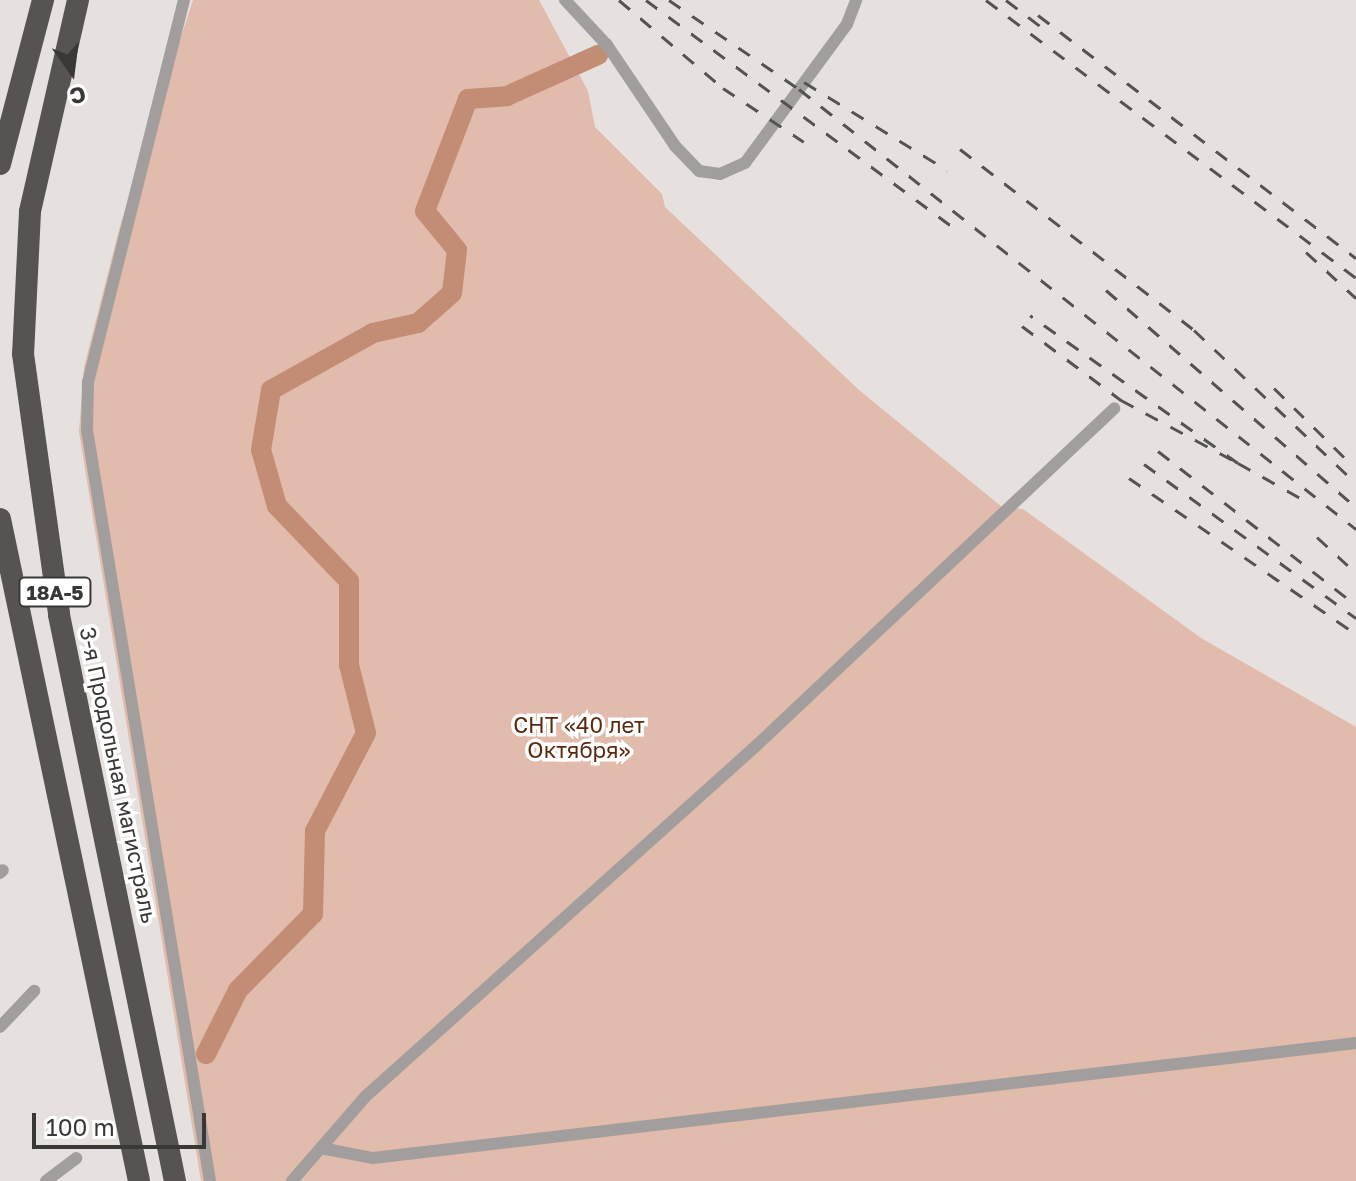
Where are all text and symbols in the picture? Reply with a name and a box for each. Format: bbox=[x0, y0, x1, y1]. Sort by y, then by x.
north arrow bbox=[32, 32, 112, 112]
text: С bbox=[67, 81, 89, 111]
road number: 18А-5 bbox=[17, 576, 93, 608]
street label: 3-я Продольная магистраль bbox=[75, 625, 163, 925]
park label: СНТ «40 лет Октября» bbox=[513, 711, 645, 762]
scale bar bbox=[36, 1097, 210, 1147]
text: 100 m bbox=[46, 1112, 115, 1141]

